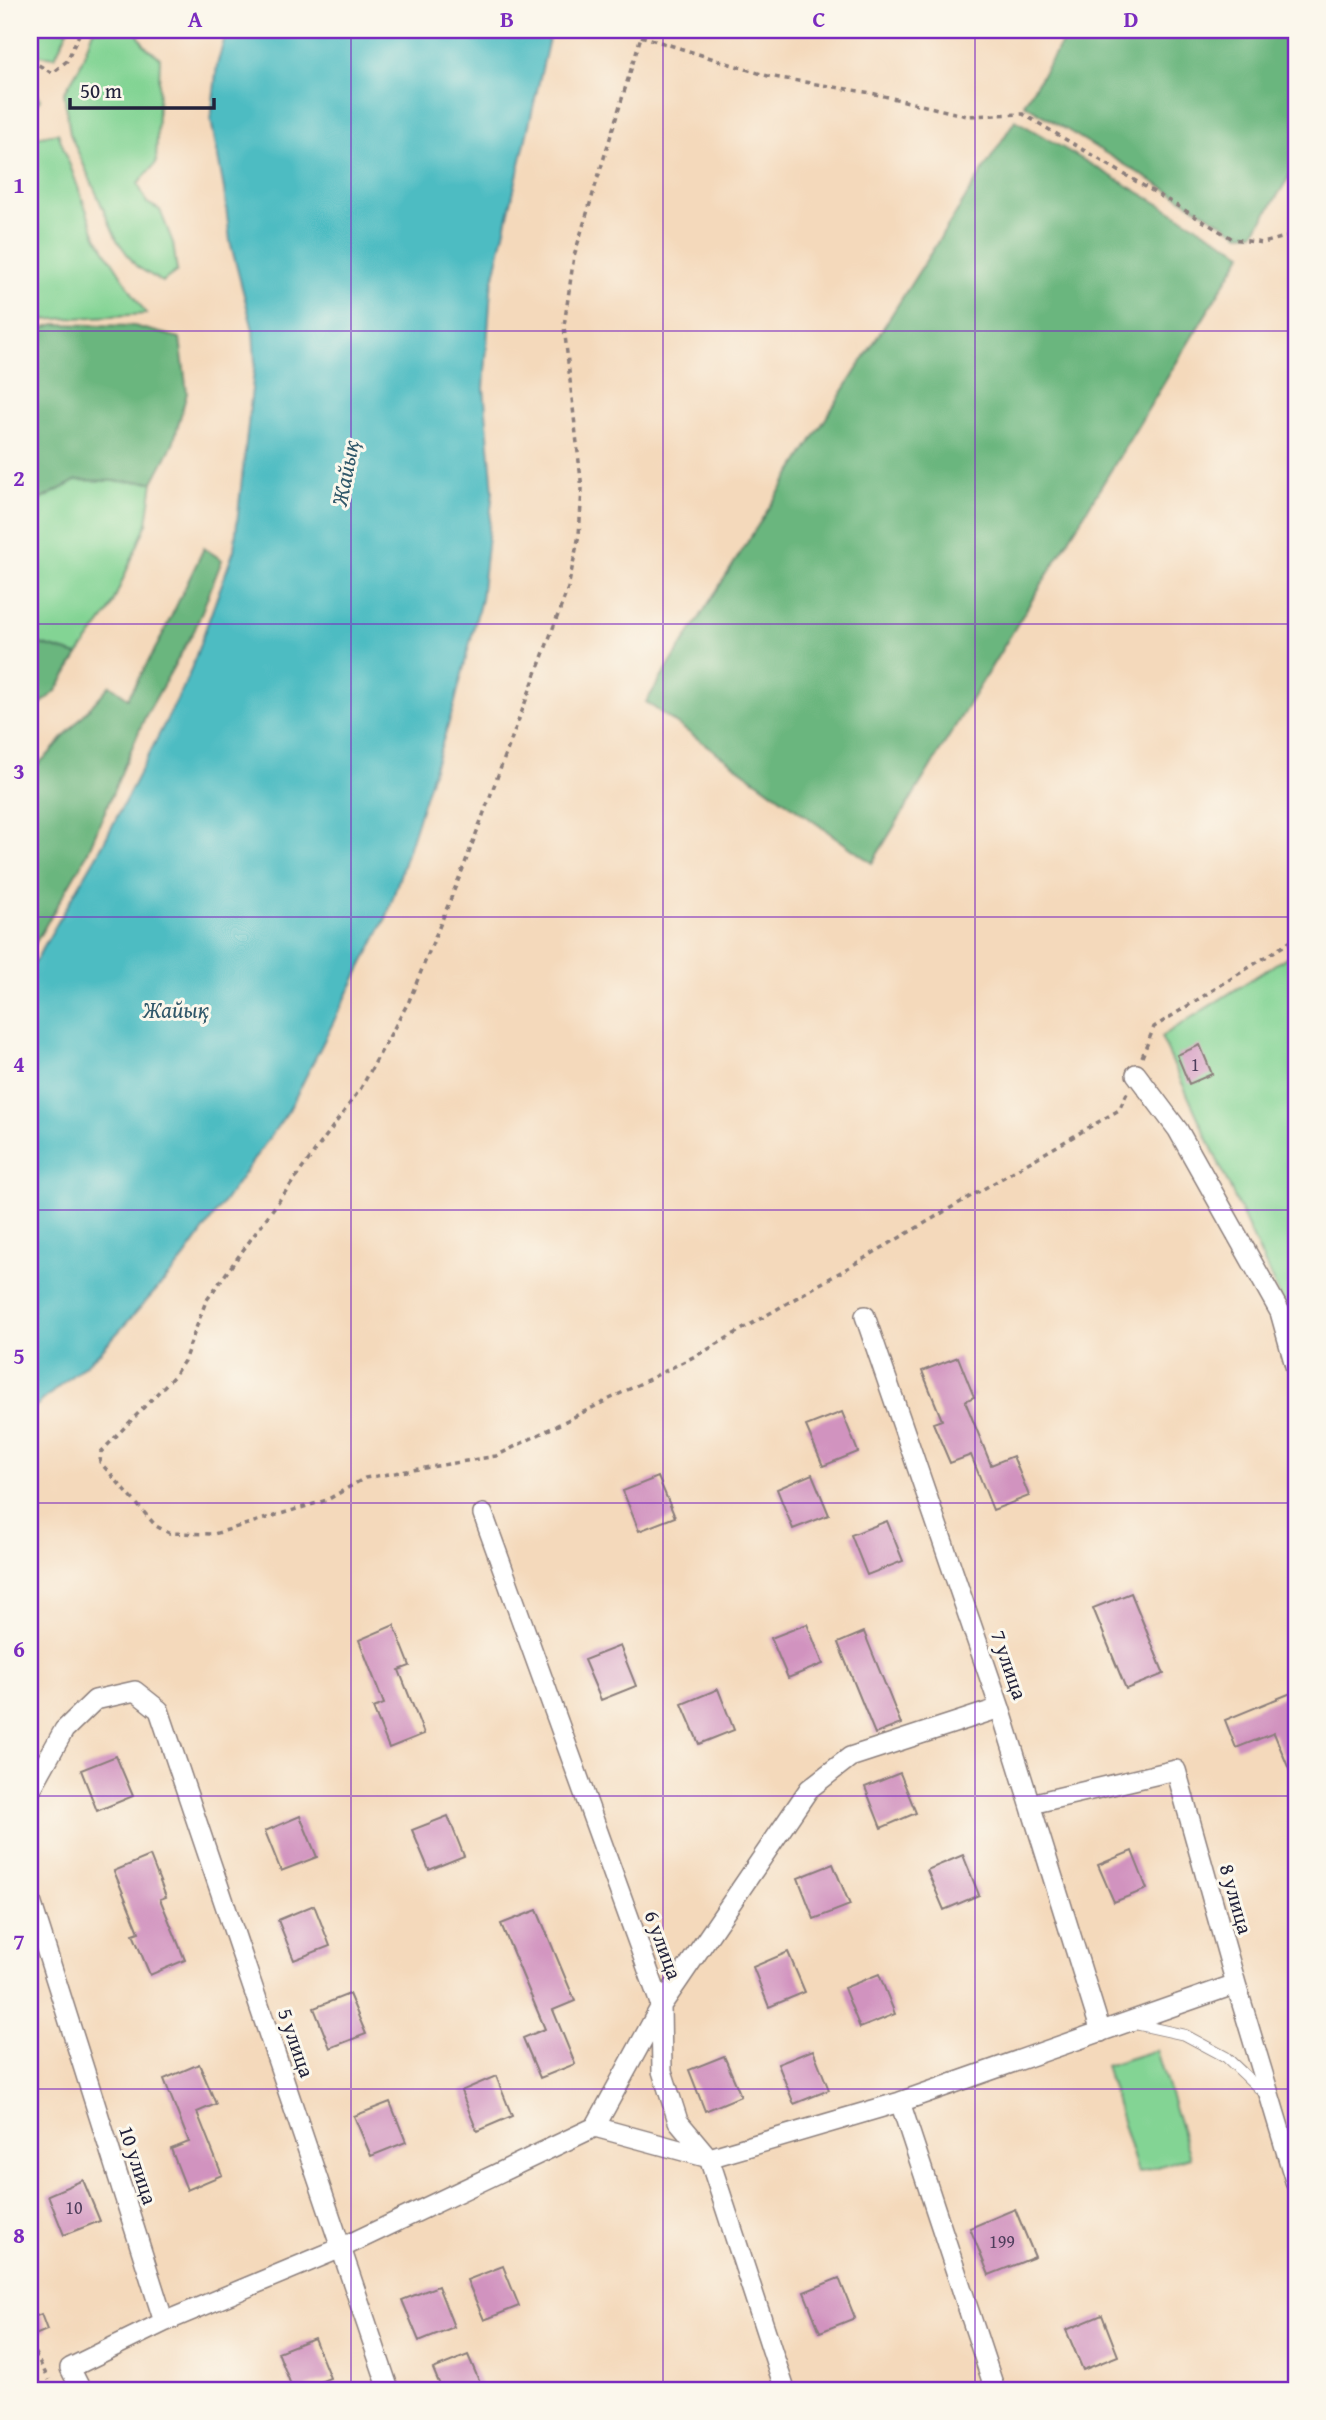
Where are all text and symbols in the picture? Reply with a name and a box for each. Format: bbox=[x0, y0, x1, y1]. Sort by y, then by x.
text: A bbox=[188, 2, 203, 35]
text: B bbox=[500, 2, 514, 35]
text: C bbox=[812, 2, 826, 35]
text: D bbox=[1124, 2, 1139, 35]
scale bar bbox=[70, 66, 214, 110]
text: 50 m bbox=[80, 75, 122, 106]
text: 1 bbox=[13, 168, 25, 201]
water label: Жайық bbox=[322, 437, 367, 510]
text: 2 bbox=[13, 461, 25, 494]
text: 3 bbox=[13, 754, 25, 787]
water label: Жайық bbox=[142, 993, 209, 1026]
text: 4 bbox=[13, 1047, 25, 1080]
house number: 1 bbox=[1191, 1051, 1199, 1078]
text: 5 bbox=[13, 1339, 25, 1372]
street label: 7 улица bbox=[983, 1626, 1036, 1704]
text: 6 bbox=[13, 1632, 25, 1665]
street label: 8 улица bbox=[1212, 1860, 1261, 1937]
street label: 6 улица bbox=[637, 1906, 690, 1984]
text: 7 bbox=[13, 1925, 25, 1958]
street label: 5 улица bbox=[270, 2004, 323, 2082]
street label: 10 улица bbox=[111, 2121, 166, 2208]
house number: 10 bbox=[65, 2194, 83, 2221]
text: 8 bbox=[13, 2218, 25, 2251]
house number: 199 bbox=[989, 2228, 1015, 2255]

